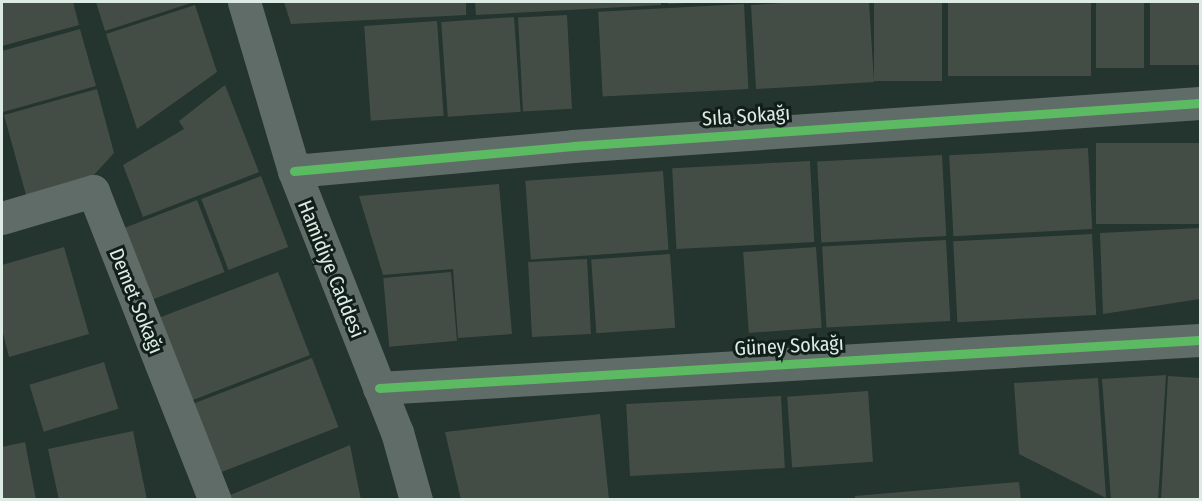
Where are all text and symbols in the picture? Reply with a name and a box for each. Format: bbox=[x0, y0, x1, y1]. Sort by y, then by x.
street label: Sıla Sokağı bbox=[701, 101, 791, 131]
street label: Hamidiye Caddesi bbox=[292, 197, 370, 341]
street label: Demet Sokağı bbox=[104, 245, 168, 357]
street label: Güney Sokağı bbox=[734, 331, 844, 361]

